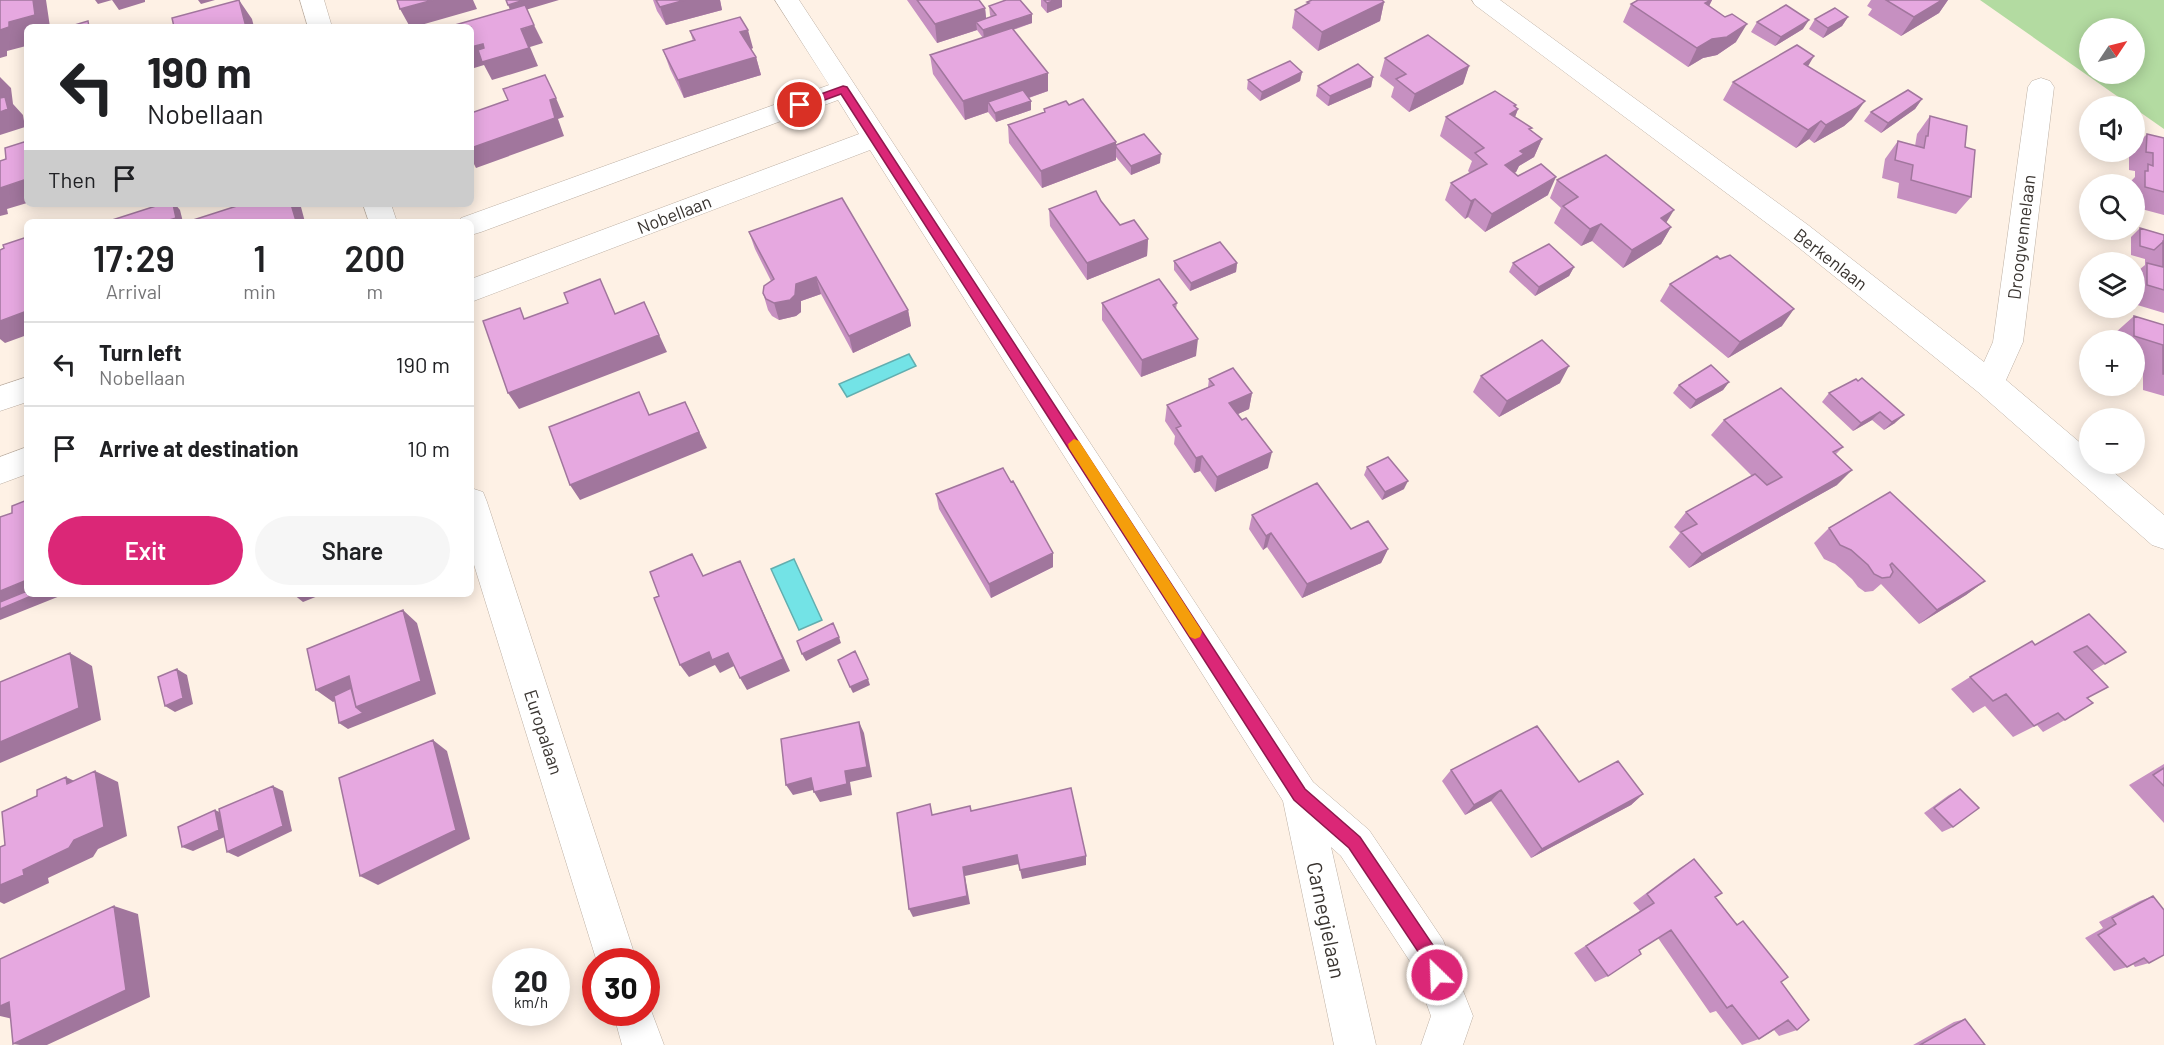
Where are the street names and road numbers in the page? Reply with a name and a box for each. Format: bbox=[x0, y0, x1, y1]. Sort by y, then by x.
street label: Droogvennelaan bbox=[2002, 173, 2040, 301]
street label: Nobellaan bbox=[634, 190, 714, 238]
street label: Berkenlaan bbox=[1790, 223, 1872, 295]
street label: Europalaan bbox=[520, 687, 568, 777]
street label: Carnegielaan bbox=[1302, 859, 1352, 981]

